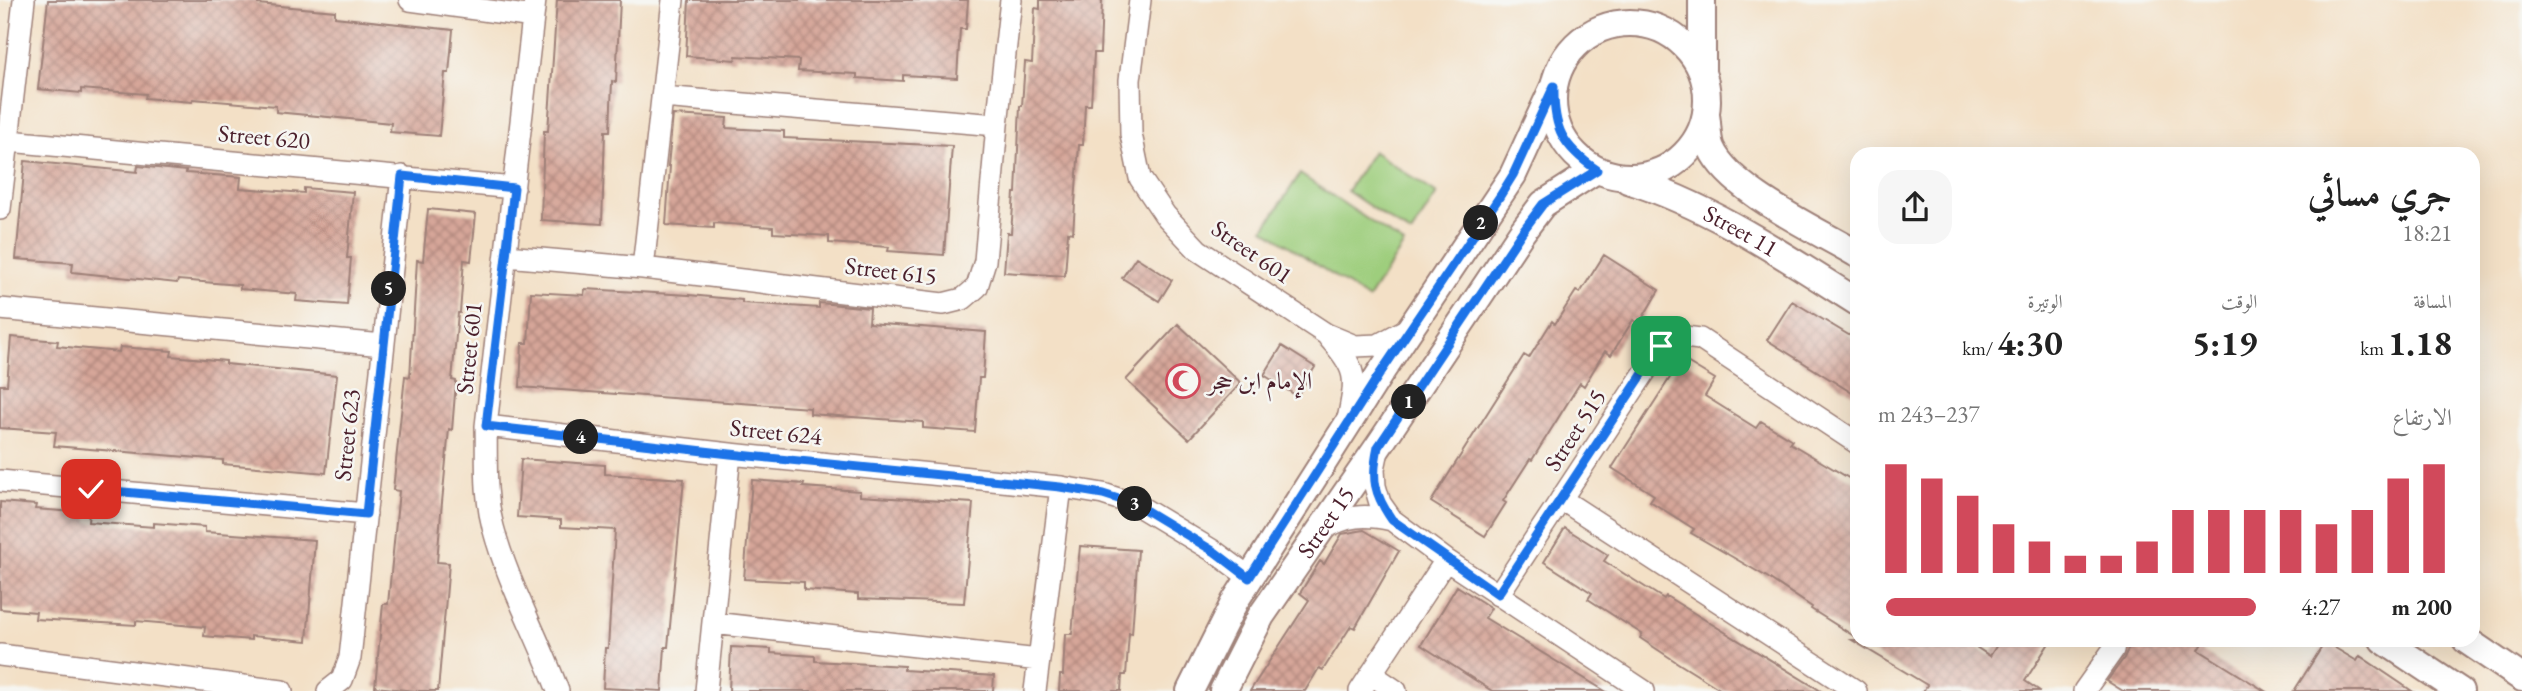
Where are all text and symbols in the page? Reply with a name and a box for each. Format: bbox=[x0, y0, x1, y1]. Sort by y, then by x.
street label: Street 620 bbox=[217, 117, 311, 156]
text: جري مسائي bbox=[2308, 167, 2452, 216]
button: share bbox=[1878, 170, 1952, 244]
street label: Street 11 bbox=[1699, 197, 1784, 264]
pin: 2 bbox=[1464, 206, 1498, 241]
text: 2 bbox=[1475, 210, 1486, 235]
street label: Street 601 bbox=[1206, 212, 1299, 291]
text: 18:21 bbox=[2402, 218, 2452, 248]
street label: Street 615 bbox=[843, 250, 939, 291]
pin: 5 bbox=[372, 272, 406, 306]
text: 5 bbox=[383, 276, 394, 301]
text: الوتيرة bbox=[2028, 289, 2063, 314]
text: الوقت bbox=[2221, 289, 2257, 314]
text: المسافة bbox=[2413, 289, 2452, 314]
street label: Street 601 bbox=[448, 301, 489, 395]
pin bbox=[1631, 316, 1691, 376]
text: 4:30 bbox=[1997, 320, 2063, 365]
text: 5:19 bbox=[2192, 320, 2257, 365]
text: 1.18 bbox=[2388, 320, 2452, 365]
icon: arrive bbox=[1642, 327, 1680, 365]
text: /km bbox=[1962, 336, 1997, 361]
text: km bbox=[2360, 336, 2388, 361]
mosque icon: الإمام ابن حجر bbox=[1164, 362, 1202, 400]
place label: الإمام ابن حجر bbox=[1205, 365, 1312, 402]
street label: Street 515 bbox=[1537, 383, 1613, 477]
pin: 1 bbox=[1392, 384, 1426, 420]
street label: Street 623 bbox=[326, 388, 367, 482]
text: 1 bbox=[1403, 389, 1414, 414]
text: 237–243 m bbox=[1878, 399, 1979, 429]
text: الارتفاع bbox=[2392, 402, 2452, 432]
street label: Street 624 bbox=[729, 411, 824, 452]
pin: 4 bbox=[564, 420, 598, 454]
text: 4 bbox=[575, 424, 586, 449]
pin bbox=[61, 459, 121, 519]
icon: check bbox=[72, 470, 110, 508]
street label: Street 15 bbox=[1290, 480, 1361, 564]
pin: 3 bbox=[1118, 486, 1152, 522]
text: 3 bbox=[1129, 491, 1140, 516]
text: 4:27 bbox=[2301, 592, 2340, 622]
text: 200 m bbox=[2391, 592, 2452, 622]

